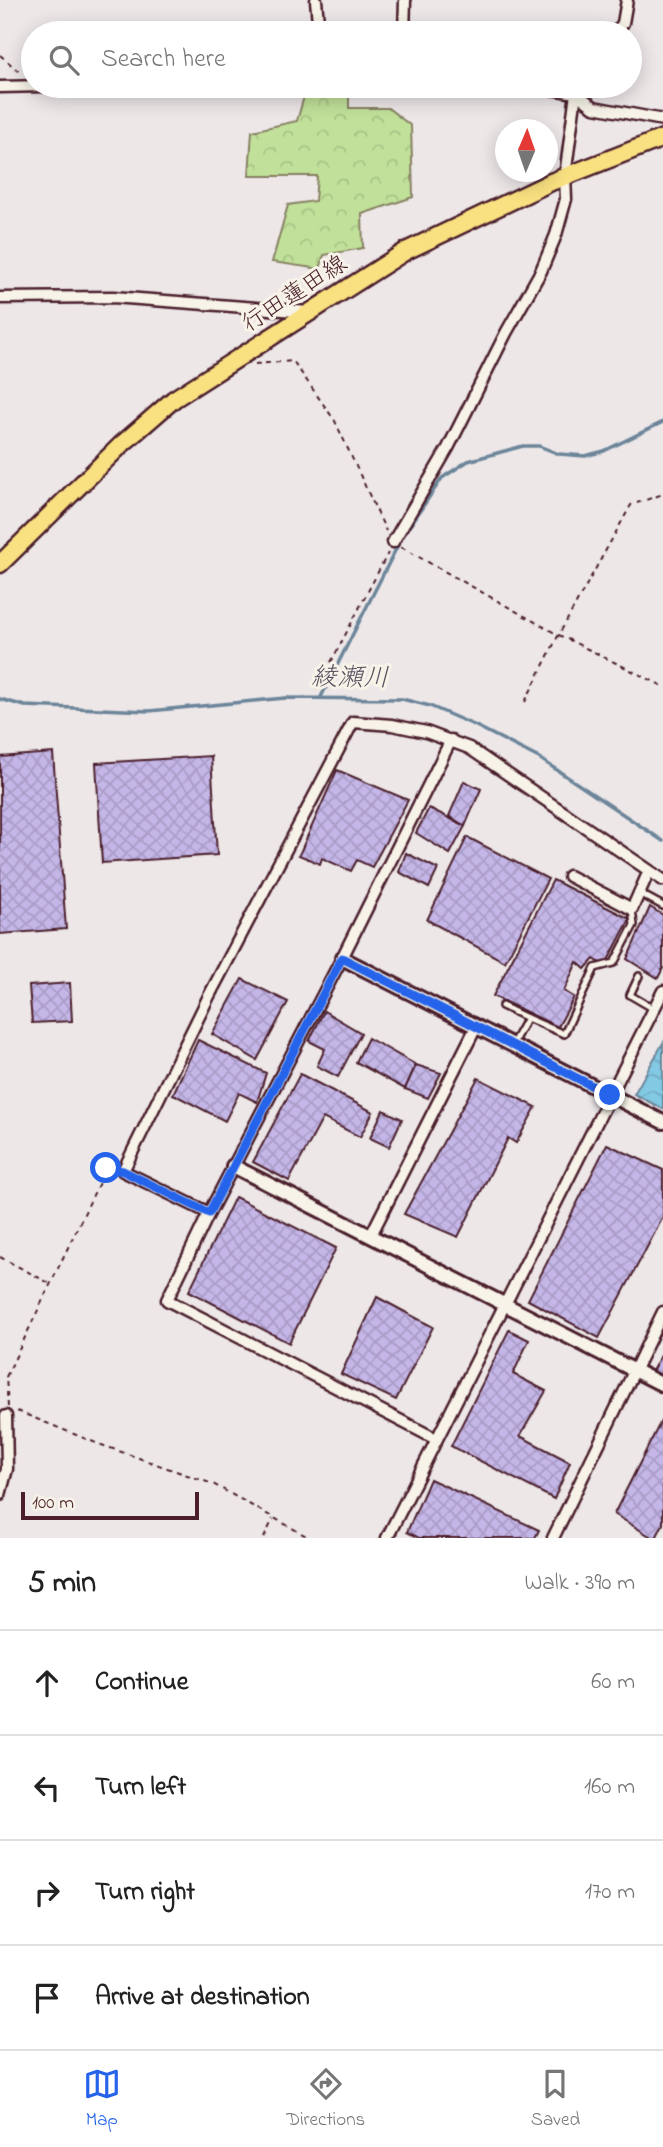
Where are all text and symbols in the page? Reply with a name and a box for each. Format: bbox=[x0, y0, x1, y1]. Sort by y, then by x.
search box bbox=[21, 21, 642, 98]
icon: search bbox=[45, 41, 83, 79]
text: Search here bbox=[101, 41, 226, 79]
north arrow bbox=[495, 119, 558, 182]
street label: 行田蓮田線 bbox=[235, 248, 355, 342]
water label: 綾瀬川 bbox=[311, 659, 389, 699]
route end bbox=[594, 1079, 625, 1110]
route start bbox=[90, 1152, 121, 1183]
scale bar bbox=[21, 1489, 200, 1521]
text: 100 m bbox=[32, 1490, 74, 1517]
text: 5 min bbox=[28, 1562, 96, 1606]
text: Walk · 390 m bbox=[524, 1567, 635, 1600]
icon: ahead bbox=[28, 1664, 66, 1702]
text: Continue bbox=[95, 1664, 188, 1702]
text: 60 m bbox=[591, 1666, 635, 1699]
icon: left bbox=[28, 1769, 66, 1807]
text: Turn left bbox=[95, 1769, 186, 1807]
text: 160 m bbox=[584, 1771, 635, 1804]
icon: right bbox=[28, 1874, 66, 1912]
text: Turn right bbox=[95, 1874, 195, 1912]
text: 170 m bbox=[585, 1876, 635, 1909]
icon: arrive bbox=[28, 1979, 66, 2017]
text: Arrive at destination bbox=[95, 1979, 310, 2017]
tab: Map bbox=[83, 2065, 121, 2134]
tab: Directions bbox=[286, 2065, 365, 2134]
tab: Saved bbox=[531, 2065, 580, 2134]

